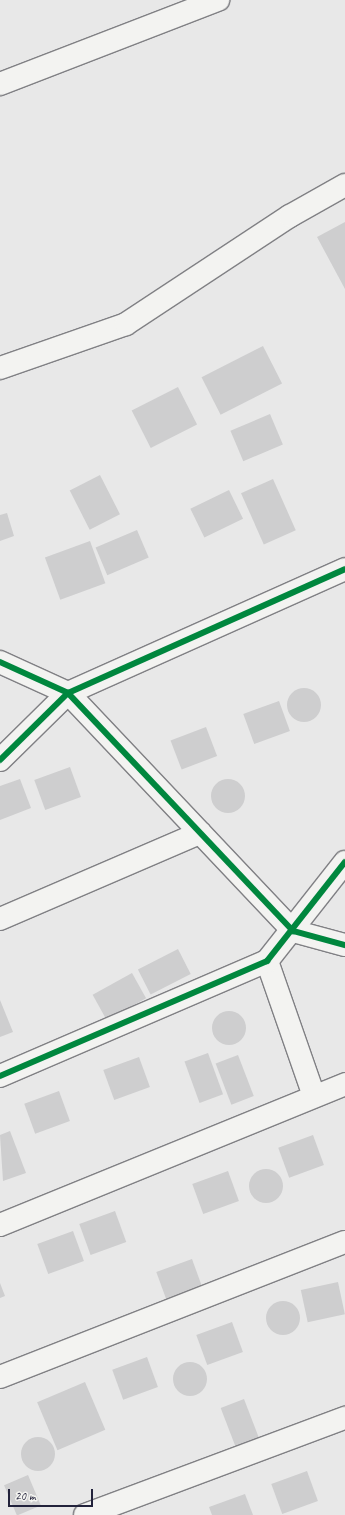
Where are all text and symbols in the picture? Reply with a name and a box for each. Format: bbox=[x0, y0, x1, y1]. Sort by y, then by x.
scale bar bbox=[10, 1481, 95, 1507]
text: 20 m bbox=[15, 1488, 35, 1504]

